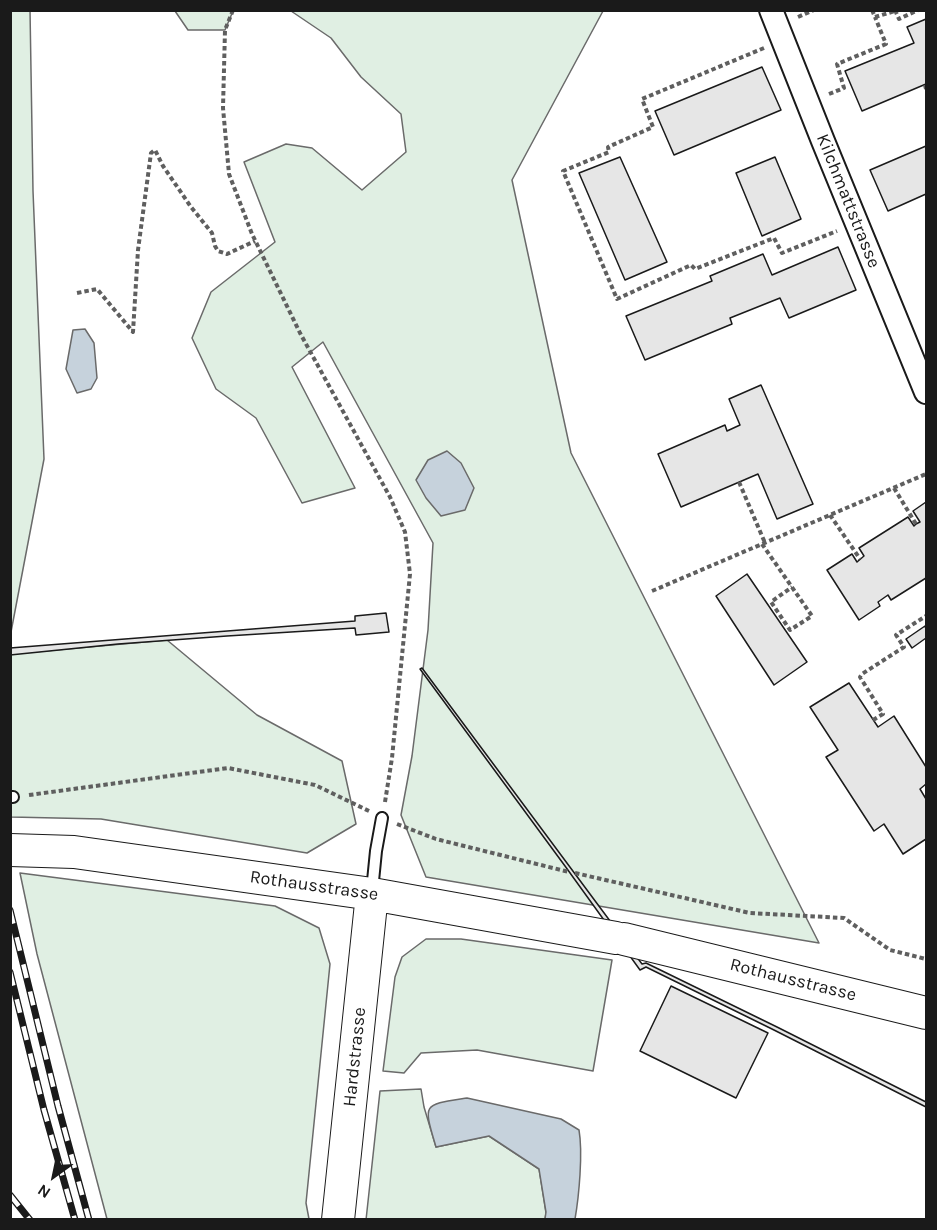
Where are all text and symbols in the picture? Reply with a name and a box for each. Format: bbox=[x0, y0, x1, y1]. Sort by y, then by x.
street label: Kilchmattstrasse bbox=[811, 131, 885, 271]
street label: Rothausstrasse bbox=[248, 866, 380, 906]
street label: Rothausstrasse bbox=[728, 954, 858, 1006]
street label: Hardstrasse bbox=[339, 1006, 371, 1108]
north arrow bbox=[24, 1146, 84, 1206]
text: N bbox=[34, 1180, 54, 1203]

